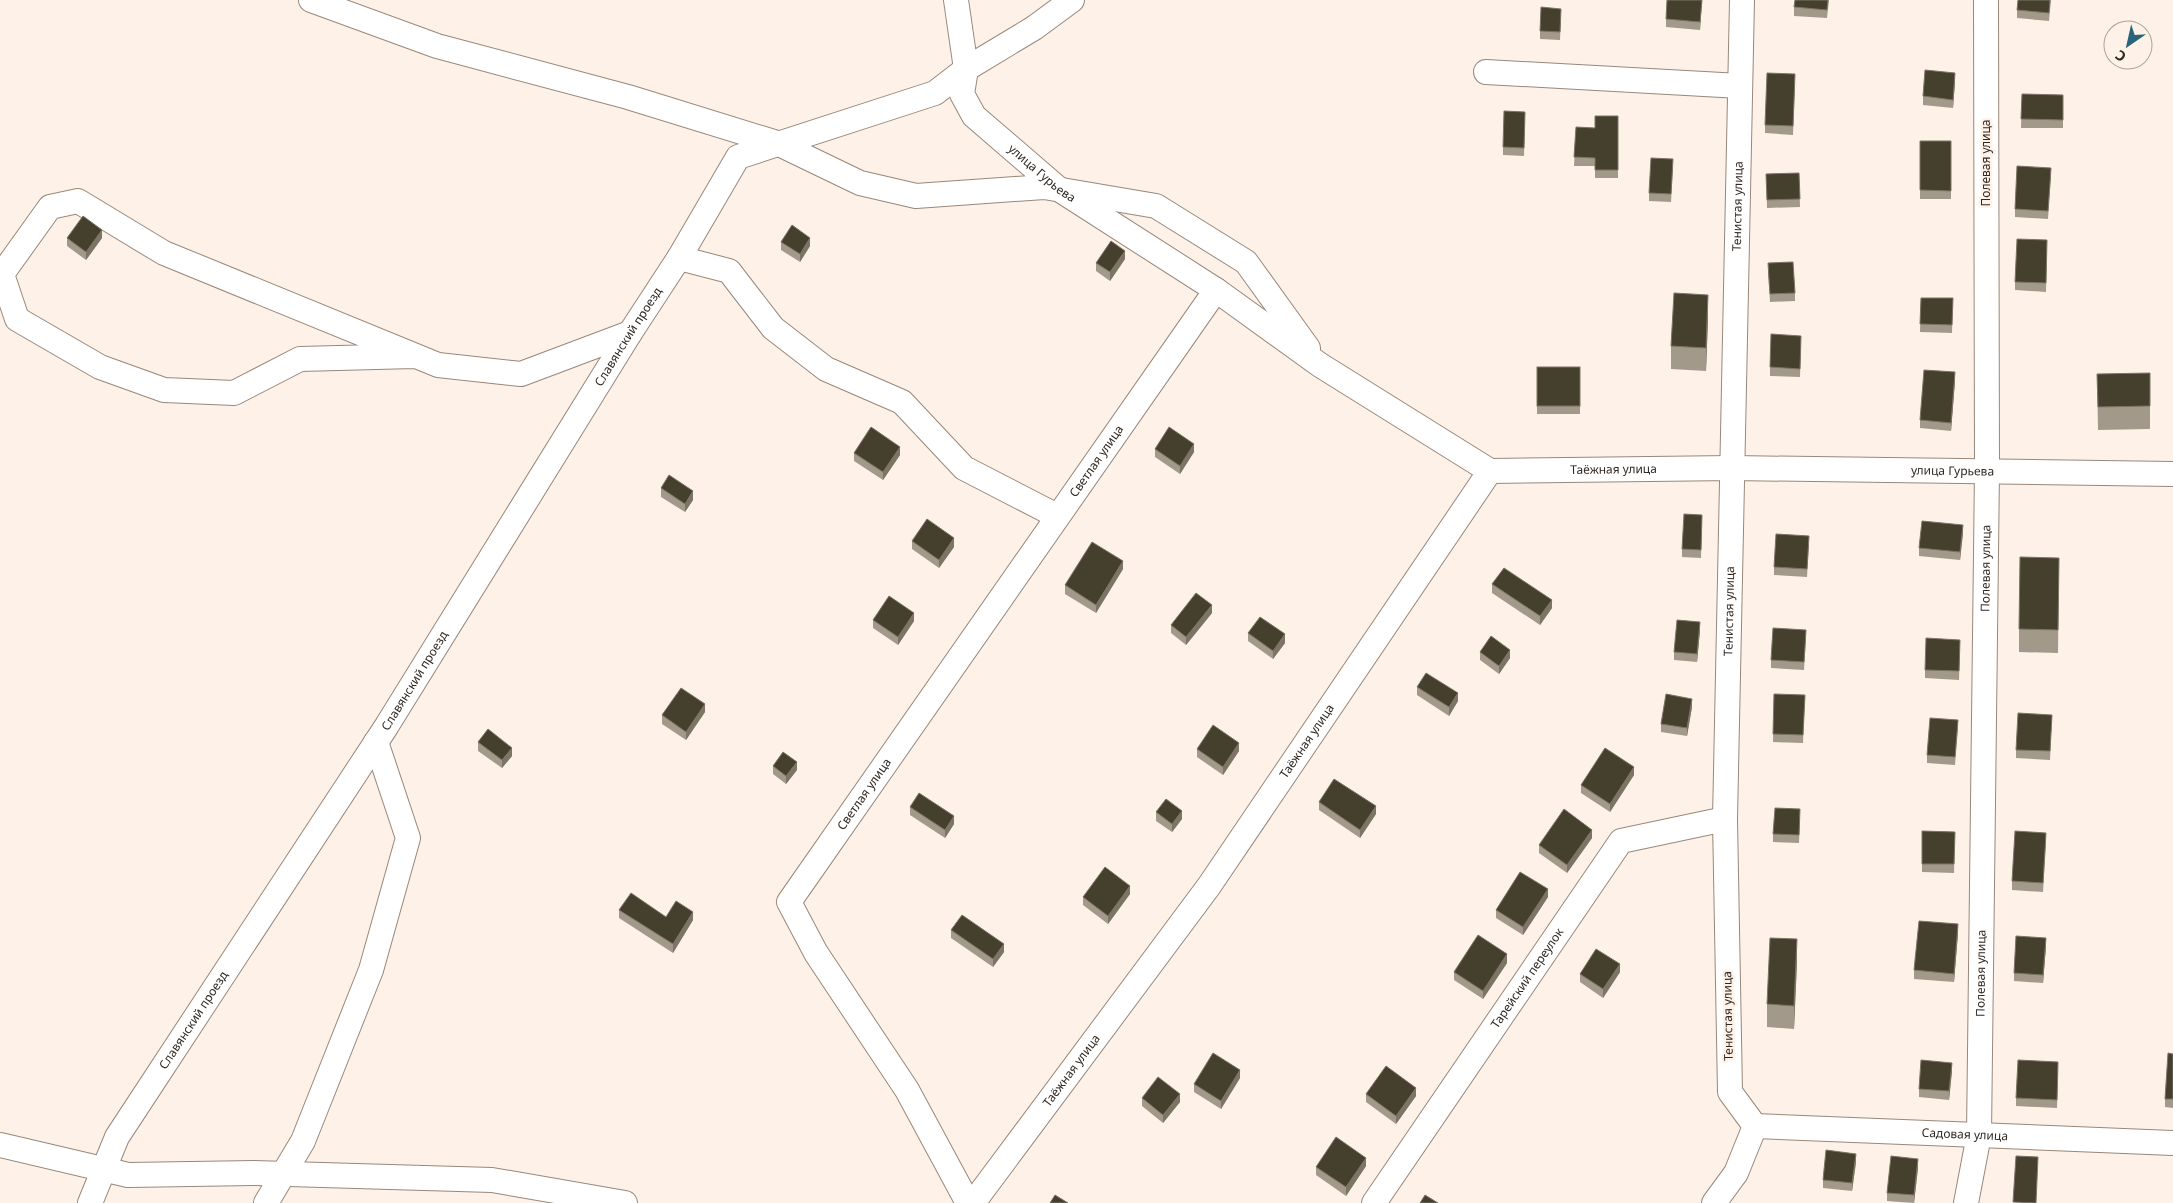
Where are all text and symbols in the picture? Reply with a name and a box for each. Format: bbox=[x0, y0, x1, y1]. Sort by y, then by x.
north arrow bbox=[2103, 20, 2153, 70]
text: С bbox=[2111, 46, 2130, 67]
street label: Полевая улица bbox=[1977, 119, 1994, 207]
street label: улица Гурьева bbox=[1005, 140, 1079, 206]
street label: Тенистая улица bbox=[1728, 161, 1747, 251]
street label: Славянский проезд bbox=[590, 283, 666, 389]
street label: Светлая улица bbox=[1065, 422, 1127, 500]
street label: Таёжная улица bbox=[1570, 460, 1657, 478]
street label: улица Гурьева bbox=[1911, 461, 1994, 480]
street label: Полевая улица bbox=[1976, 525, 1994, 612]
street label: Тенистая улица bbox=[1719, 566, 1738, 656]
street label: Славянский проезд bbox=[377, 627, 452, 734]
street label: Таёжная улица bbox=[1275, 700, 1338, 782]
street label: Светлая улица bbox=[833, 755, 895, 833]
street label: Тарейский переулок bbox=[1487, 924, 1568, 1032]
street label: Полевая улица bbox=[1971, 930, 1989, 1017]
street label: Славянский проезд bbox=[155, 967, 232, 1072]
street label: Тенистая улица bbox=[1718, 971, 1737, 1061]
street label: Таёжная улица bbox=[1038, 1031, 1104, 1110]
street label: Садовая улица bbox=[1921, 1124, 2008, 1144]

